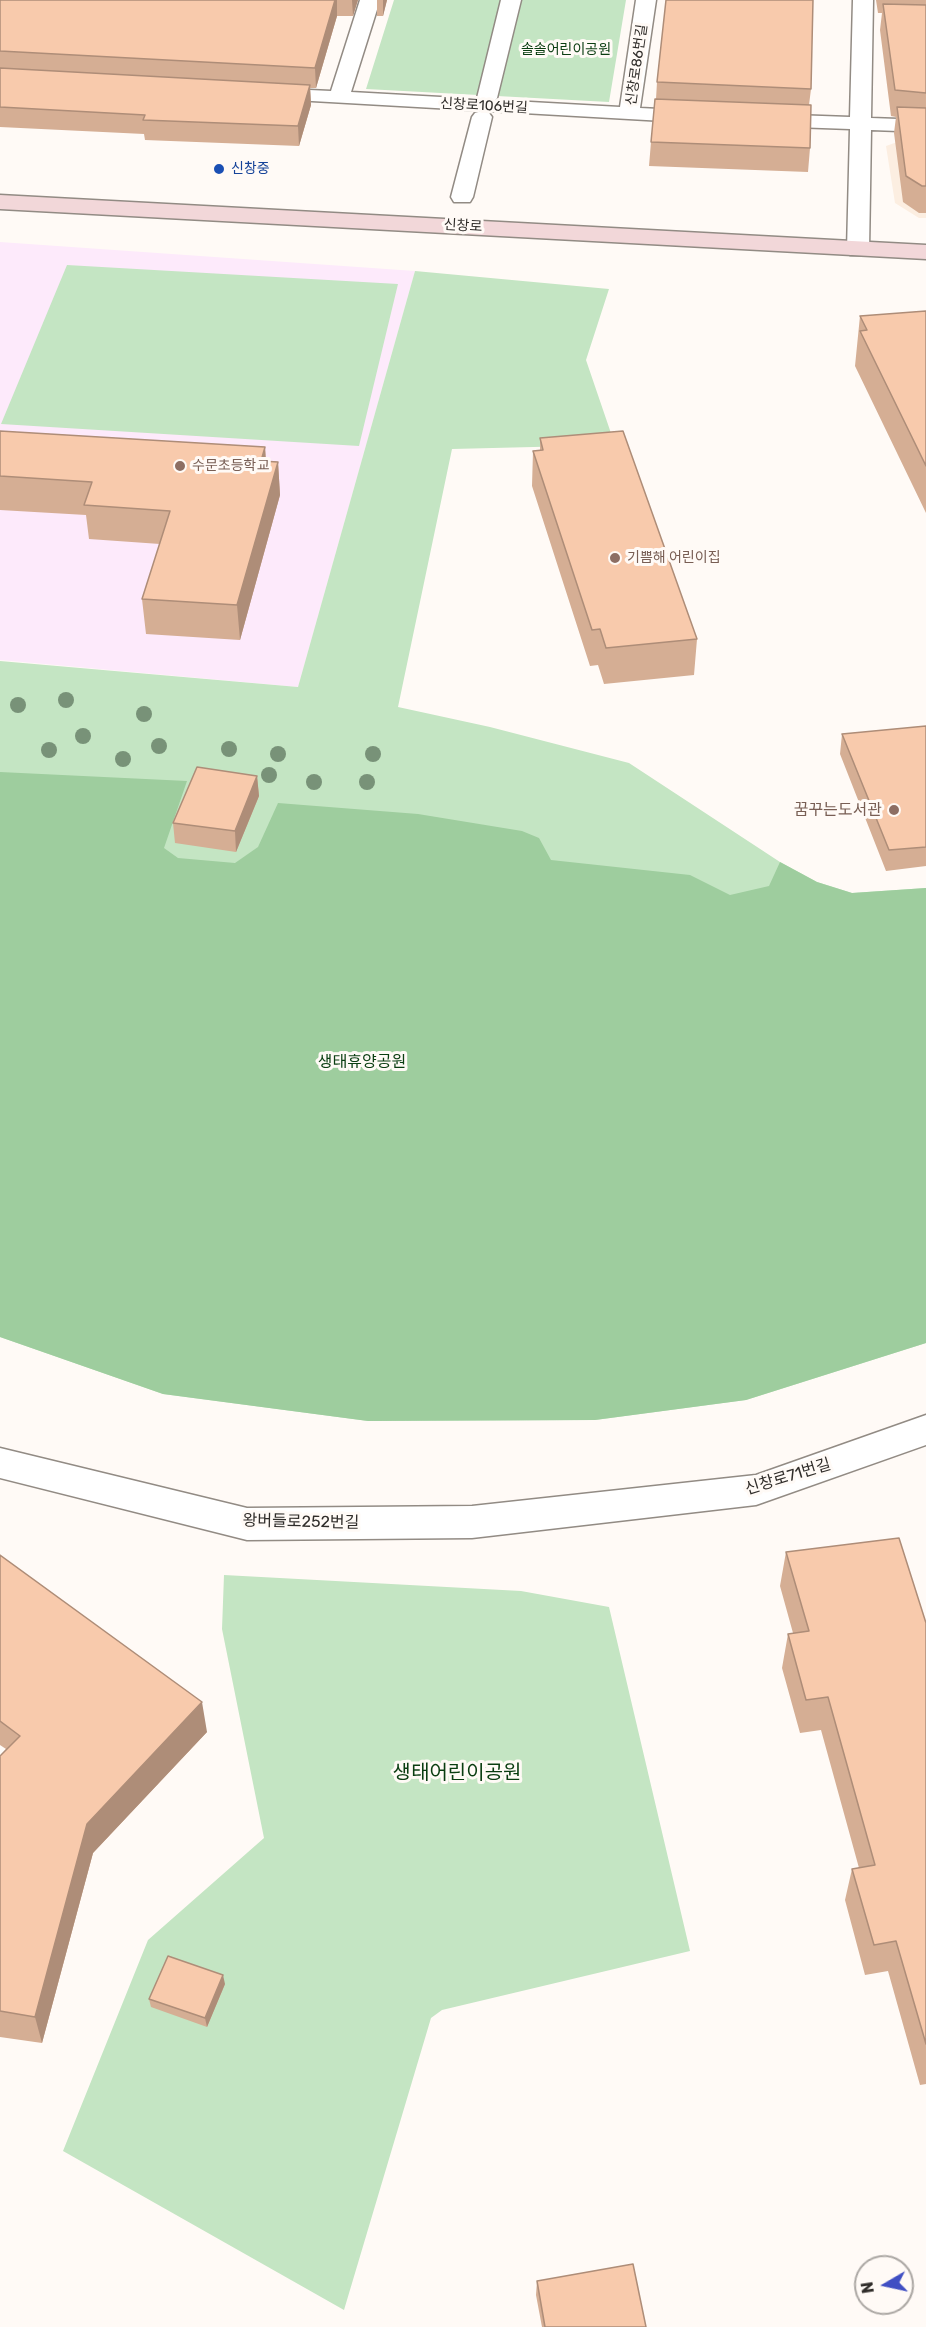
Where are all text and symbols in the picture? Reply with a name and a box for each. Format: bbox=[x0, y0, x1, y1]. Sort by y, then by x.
street label: 신창로86번길 bbox=[623, 23, 651, 107]
park label: 솔솔어린이공원 bbox=[521, 42, 611, 58]
street label: 신창로106번길 bbox=[440, 95, 528, 117]
place label: 신창중 bbox=[231, 161, 270, 177]
marker: 신창중 bbox=[212, 162, 226, 176]
street label: 신창로 bbox=[443, 217, 483, 235]
place label: 수문초등학교 bbox=[192, 458, 269, 474]
marker: 수문초등학교 bbox=[173, 459, 187, 473]
place label: 기쁨해 어린이집 bbox=[627, 550, 721, 566]
marker: 기쁨해 어린이집 bbox=[608, 551, 622, 565]
place label: 꿈꾸는도서관 bbox=[794, 800, 882, 820]
marker: 꿈꾸는도서관 bbox=[887, 803, 901, 817]
park label: 생태휴양공원 bbox=[318, 1052, 406, 1072]
street label: 신창로71번길 bbox=[743, 1455, 833, 1499]
street label: 왕버들로252번길 bbox=[243, 1511, 359, 1533]
park label: 생태어린이공원 bbox=[393, 1761, 521, 1785]
north arrow bbox=[854, 2255, 914, 2315]
text: N bbox=[857, 2280, 878, 2295]

